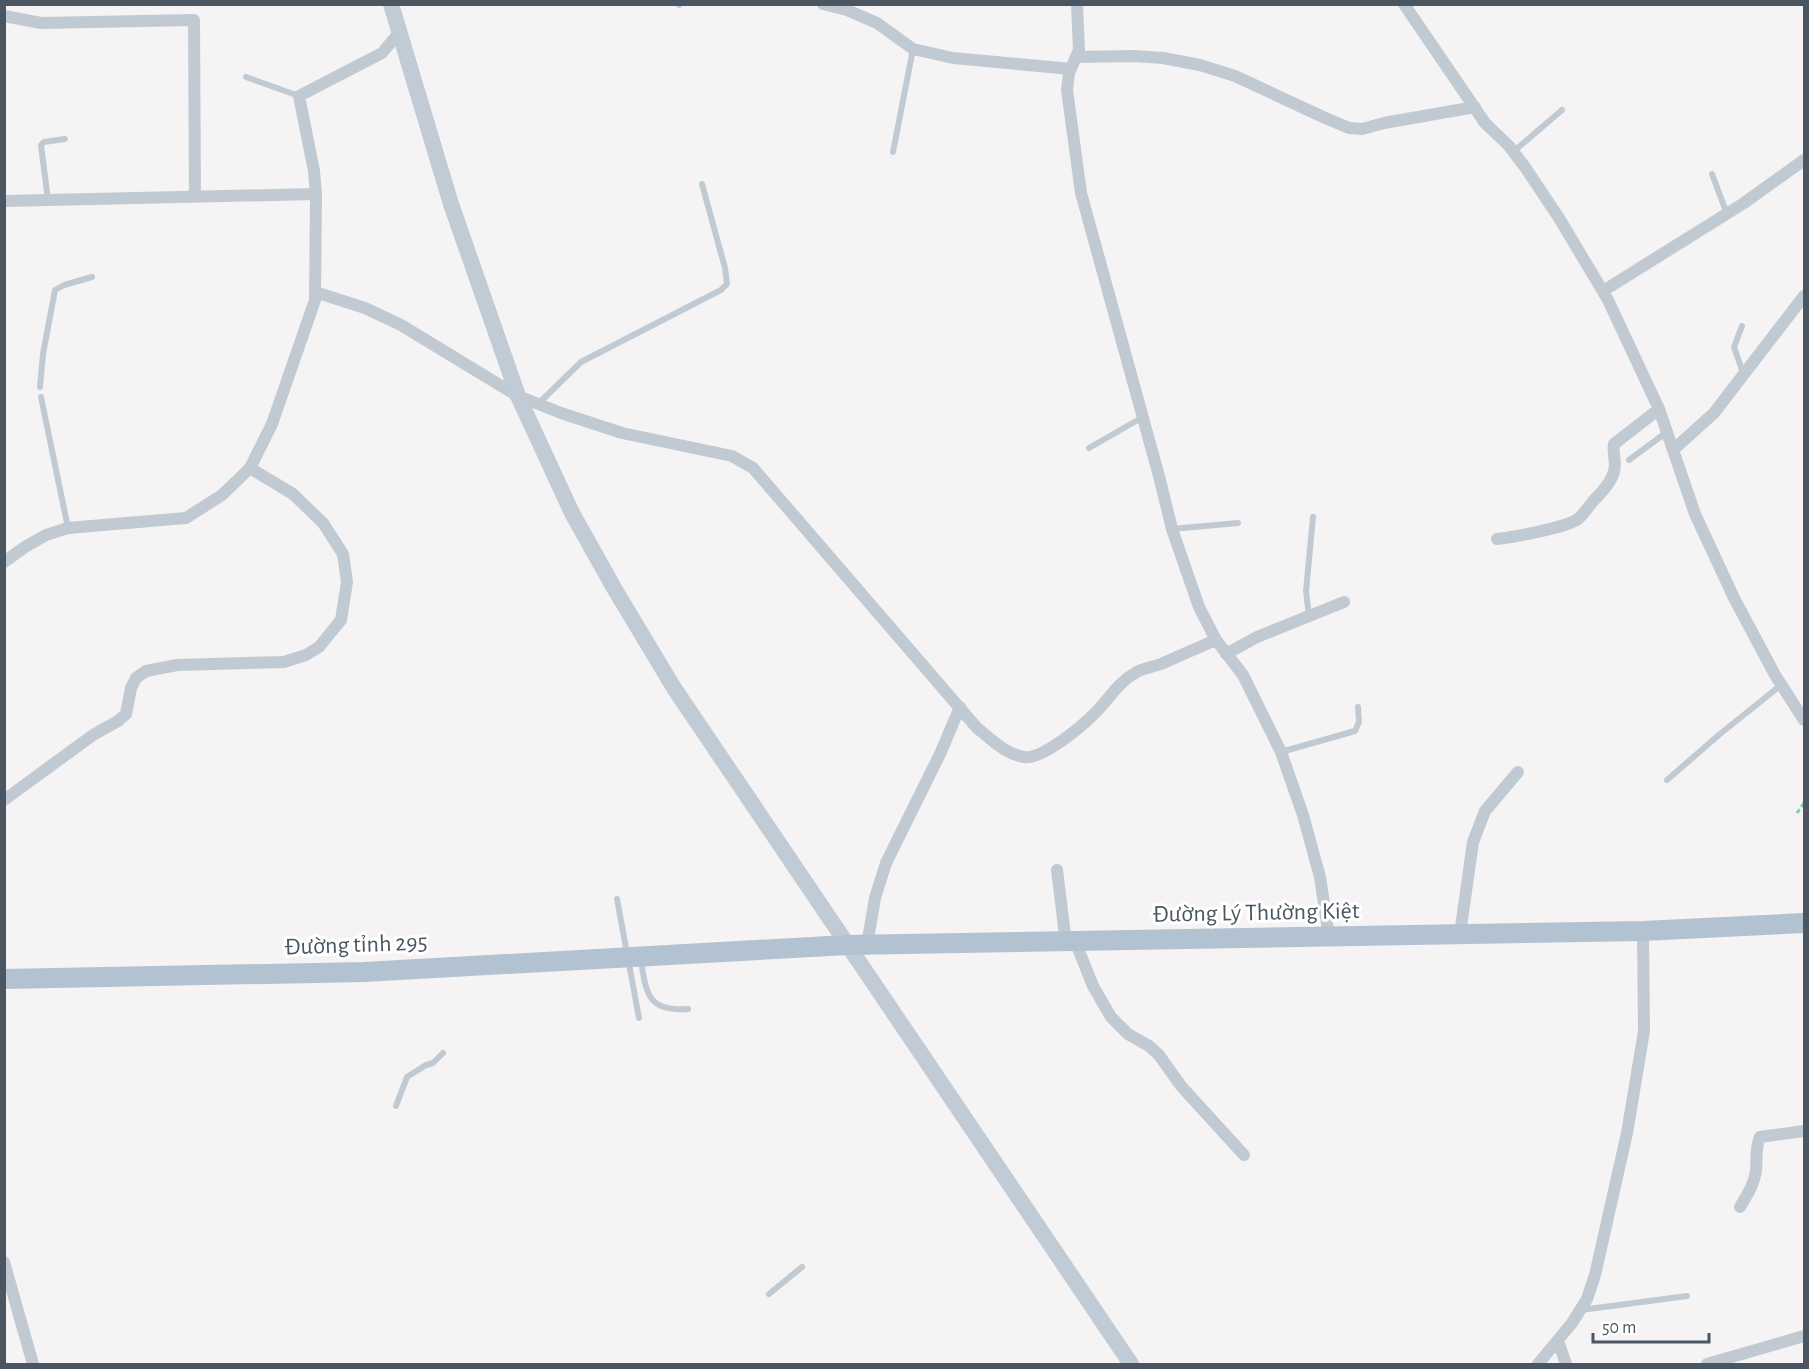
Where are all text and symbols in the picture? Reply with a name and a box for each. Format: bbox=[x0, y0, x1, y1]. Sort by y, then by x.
street label: Đường Lý Thường Kiệt bbox=[1152, 899, 1360, 927]
street label: Đường tỉnh 295 bbox=[284, 931, 428, 959]
scale bar bbox=[1593, 1306, 1708, 1344]
text: 50 m bbox=[1602, 1319, 1636, 1337]

